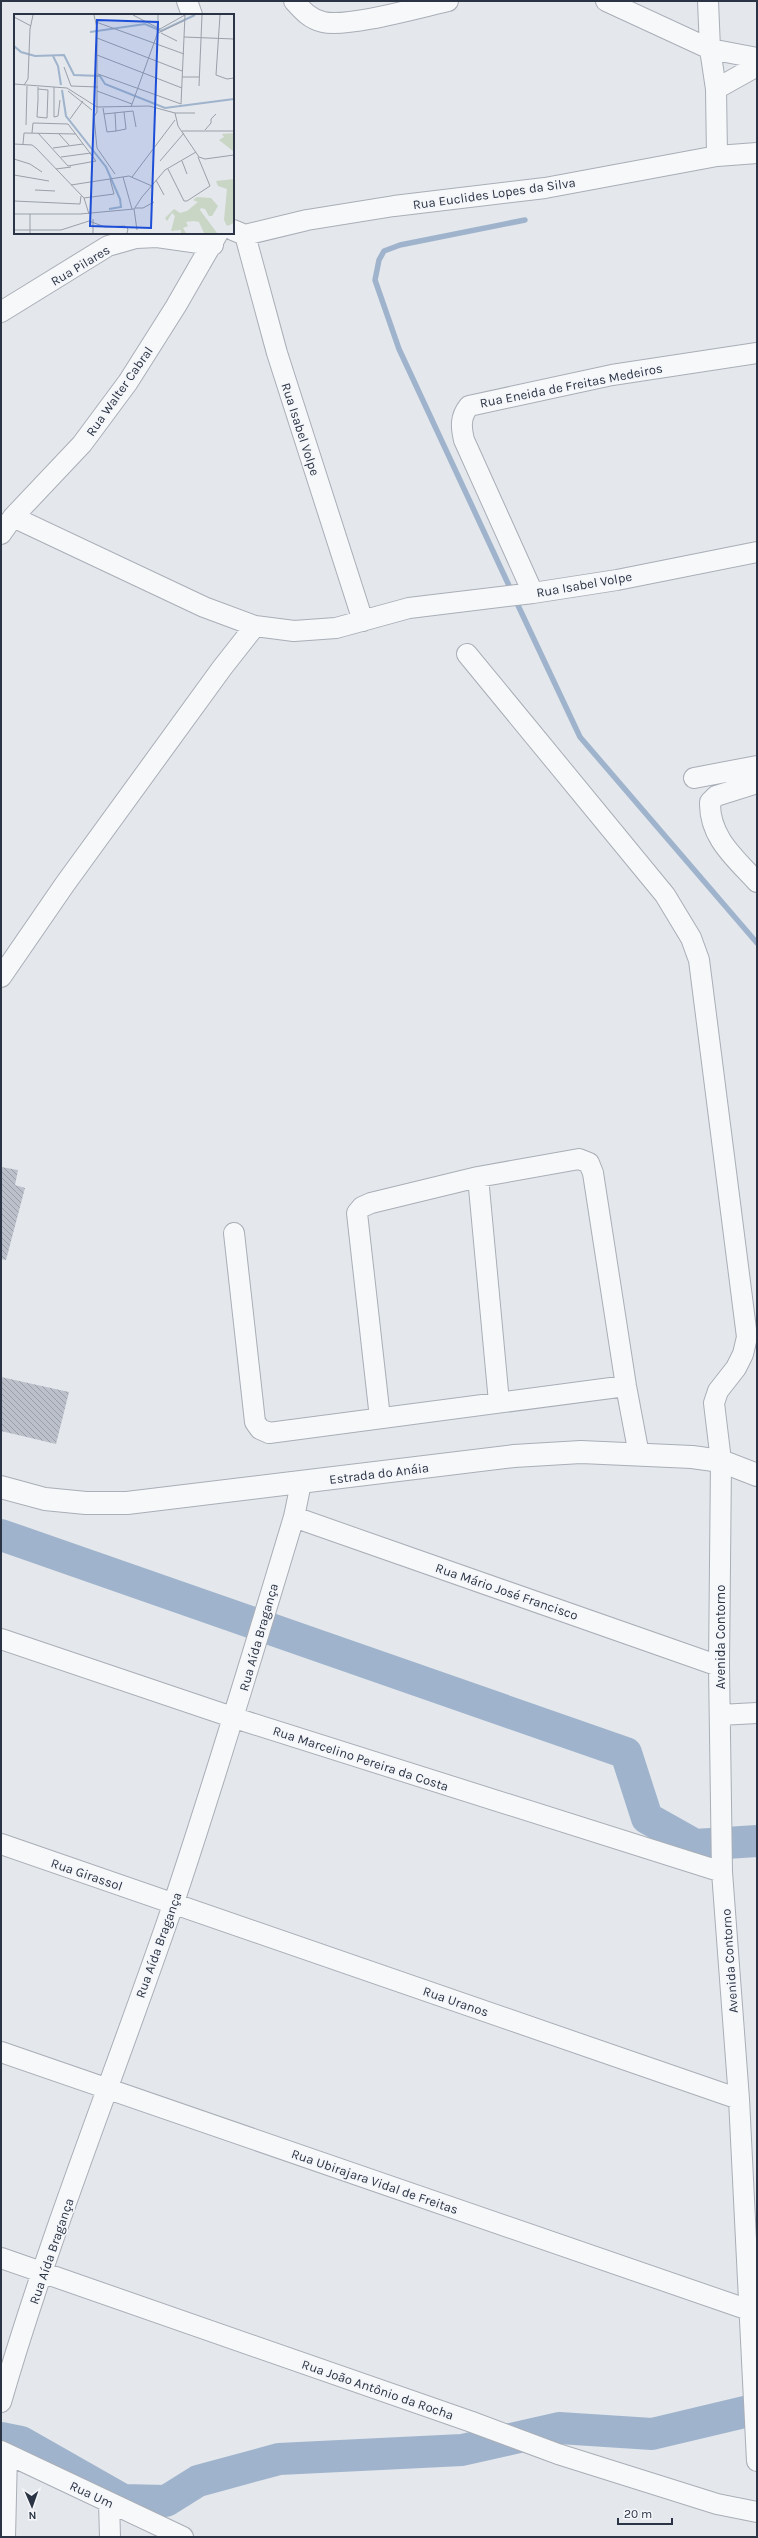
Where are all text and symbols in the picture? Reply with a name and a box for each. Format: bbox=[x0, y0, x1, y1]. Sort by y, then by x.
inset map bbox=[14, 14, 234, 234]
street label: Rua Euclides Lopes da Silva bbox=[412, 175, 576, 212]
street label: Rua Pilares bbox=[48, 242, 113, 289]
street label: Rua Walter Cabral bbox=[83, 344, 156, 439]
street label: Rua Eneida de Freitas Medeiros bbox=[478, 360, 664, 411]
street label: Rua Isabel Volpe bbox=[278, 381, 323, 478]
street label: Rua Isabel Volpe bbox=[535, 569, 633, 600]
street label: Estrada do Anáia bbox=[328, 1460, 430, 1487]
street label: Rua Mário José Francisco bbox=[434, 1560, 580, 1623]
street label: Rua Aída Bragança bbox=[236, 1581, 281, 1693]
street label: Avenida Contorno bbox=[713, 1585, 728, 1689]
street label: Rua Marcelino Pereira da Costa bbox=[271, 1723, 451, 1794]
street label: Rua Girassol bbox=[49, 1855, 125, 1894]
street label: Rua Aída Bragança bbox=[132, 1890, 185, 2000]
street label: Avenida Contorno bbox=[718, 1908, 741, 2014]
street label: Rua Uranos bbox=[421, 1983, 491, 2020]
street label: Rua Ubirajara Vidal de Freitas bbox=[289, 2146, 460, 2217]
street label: Rua Aída Bragança bbox=[26, 2196, 77, 2306]
street label: Rua João Antônio da Rocha bbox=[300, 2356, 456, 2423]
street label: Rua Um bbox=[67, 2478, 116, 2511]
north arrow bbox=[12, 2486, 52, 2526]
scale bar bbox=[618, 2500, 672, 2526]
text: 20 m bbox=[624, 2507, 652, 2521]
text: N bbox=[28, 2509, 37, 2522]

